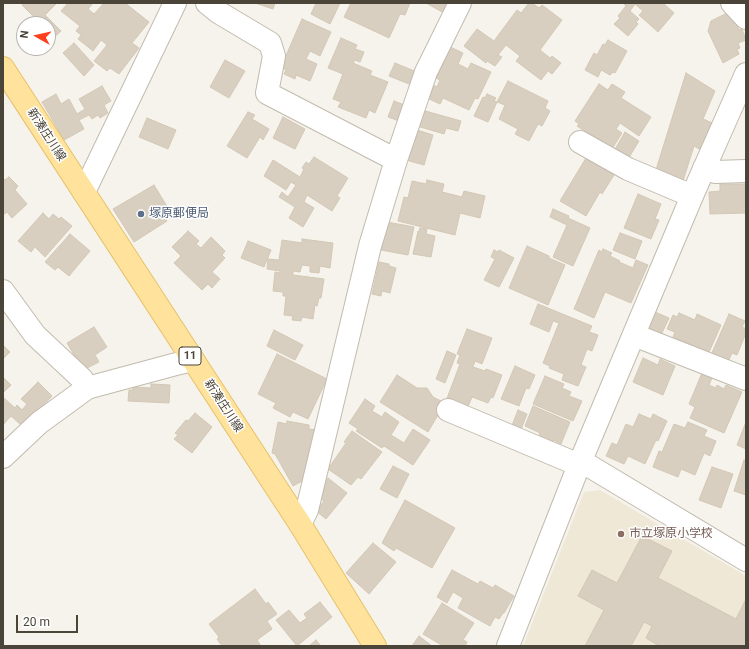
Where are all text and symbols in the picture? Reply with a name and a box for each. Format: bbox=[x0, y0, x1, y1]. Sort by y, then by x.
north arrow bbox=[16, 16, 56, 56]
text: N bbox=[18, 30, 32, 39]
street label: 新湊庄川線 bbox=[24, 106, 68, 164]
place label: 塚原郵便局 bbox=[149, 207, 209, 221]
marker: 塚原郵便局 bbox=[136, 209, 146, 219]
road number: 11 bbox=[179, 347, 201, 365]
street label: 新湊庄川線 bbox=[201, 377, 245, 435]
place label: 市立塚原小学校 bbox=[629, 527, 713, 541]
marker: 市立塚原小学校 bbox=[616, 529, 626, 539]
scale bar bbox=[18, 607, 80, 633]
text: 20 m bbox=[23, 615, 50, 629]

